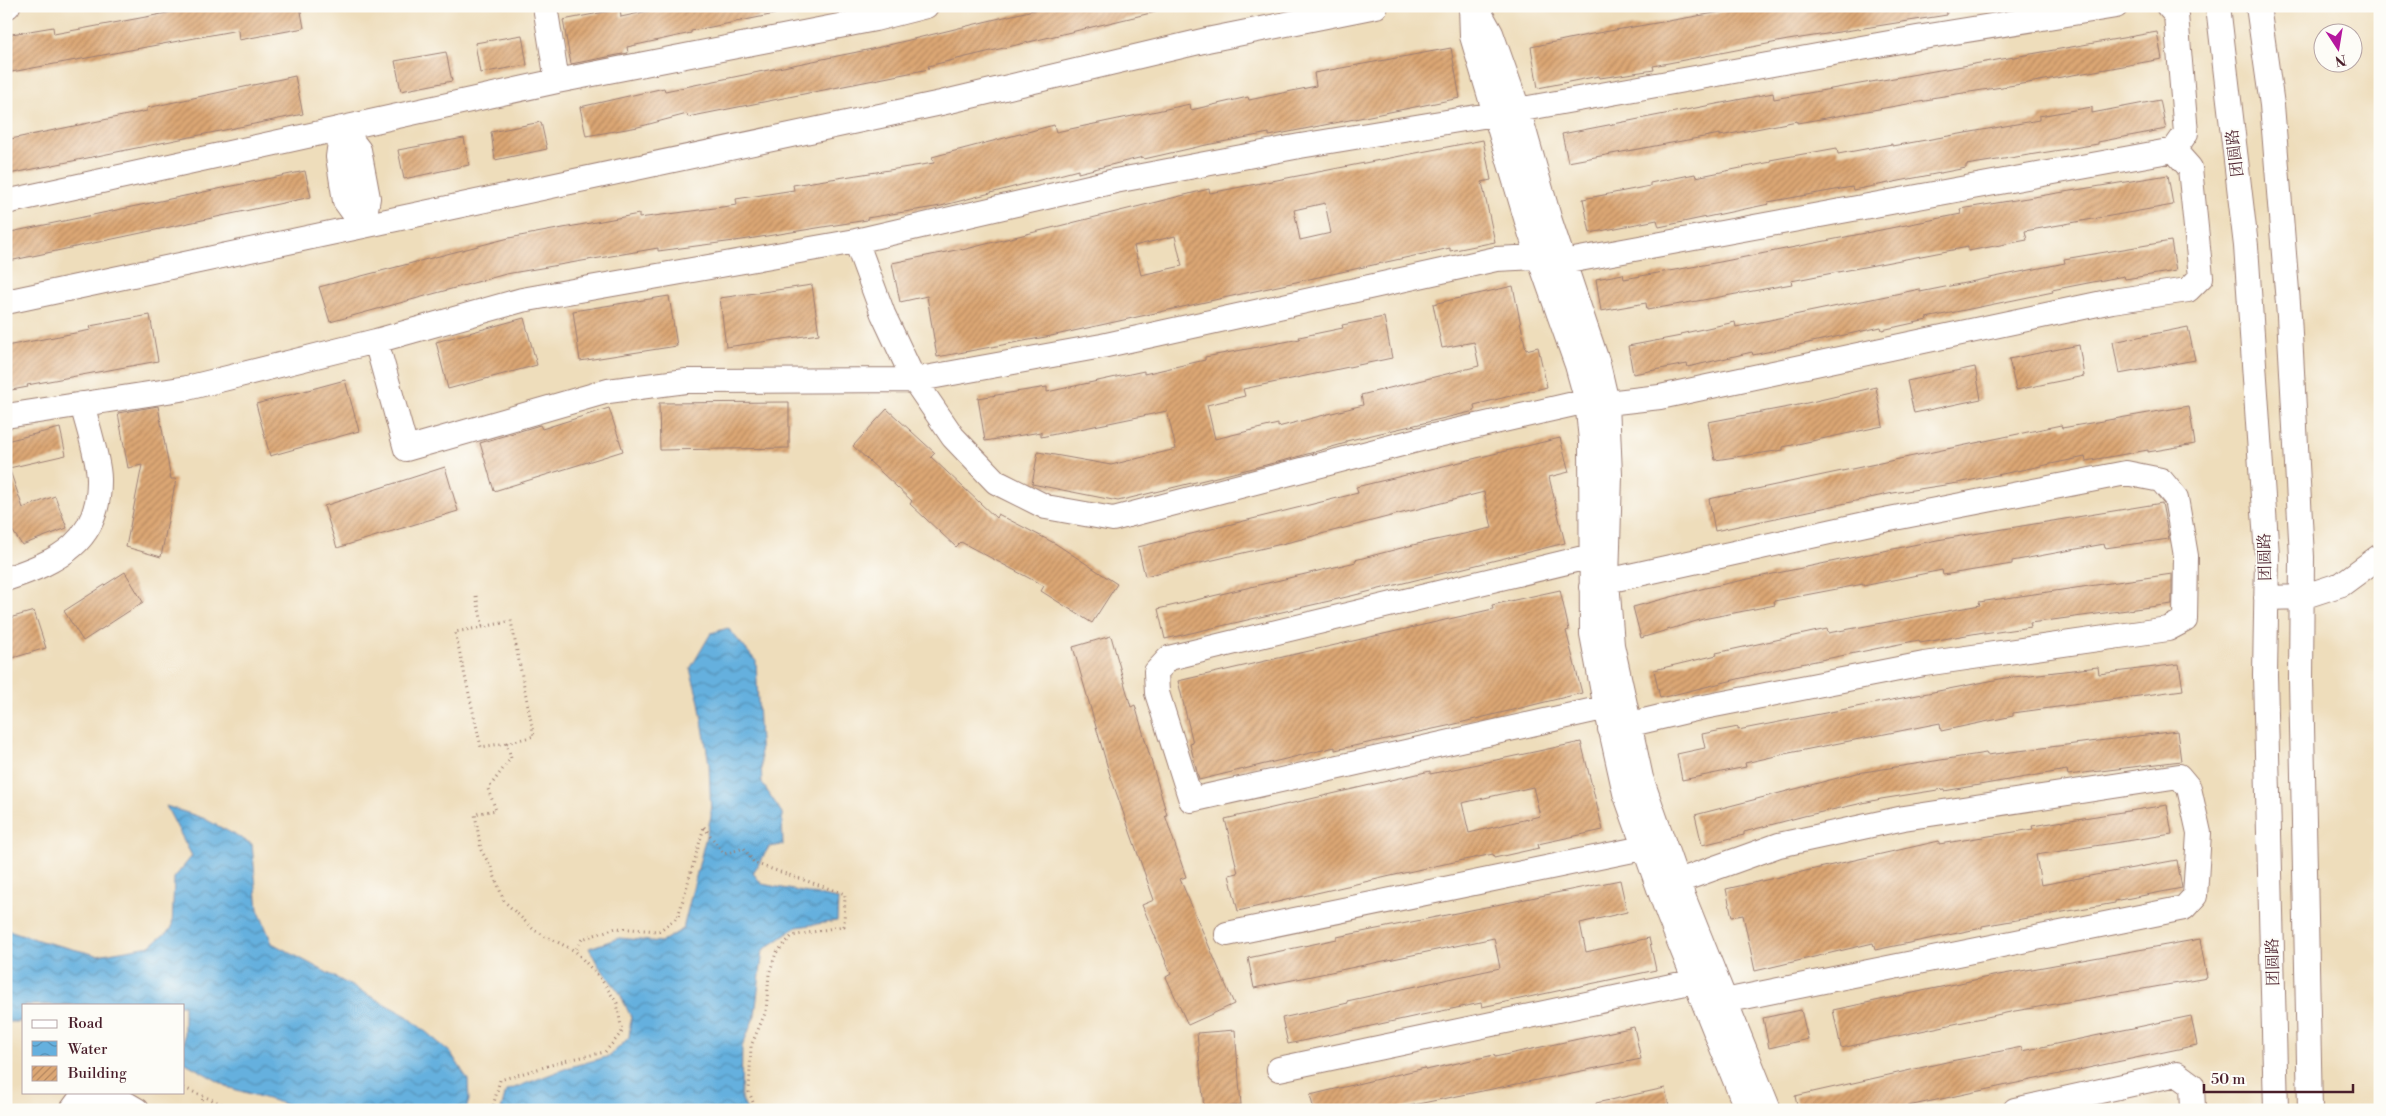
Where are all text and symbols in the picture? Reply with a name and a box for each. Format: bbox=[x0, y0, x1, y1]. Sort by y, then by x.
north arrow bbox=[2314, 22, 2364, 72]
text: N bbox=[2333, 50, 2348, 70]
street label: 团圆路 bbox=[2222, 128, 2248, 178]
street label: 团圆路 bbox=[2255, 533, 2275, 581]
street label: 团圆路 bbox=[2263, 938, 2283, 986]
legend bbox=[22, 1004, 185, 1094]
text: Road bbox=[68, 1014, 103, 1033]
text: Water bbox=[67, 1040, 108, 1059]
scale bar bbox=[2204, 1061, 2352, 1093]
text: Building bbox=[67, 1064, 127, 1083]
text: 50 m bbox=[2211, 1070, 2245, 1089]

